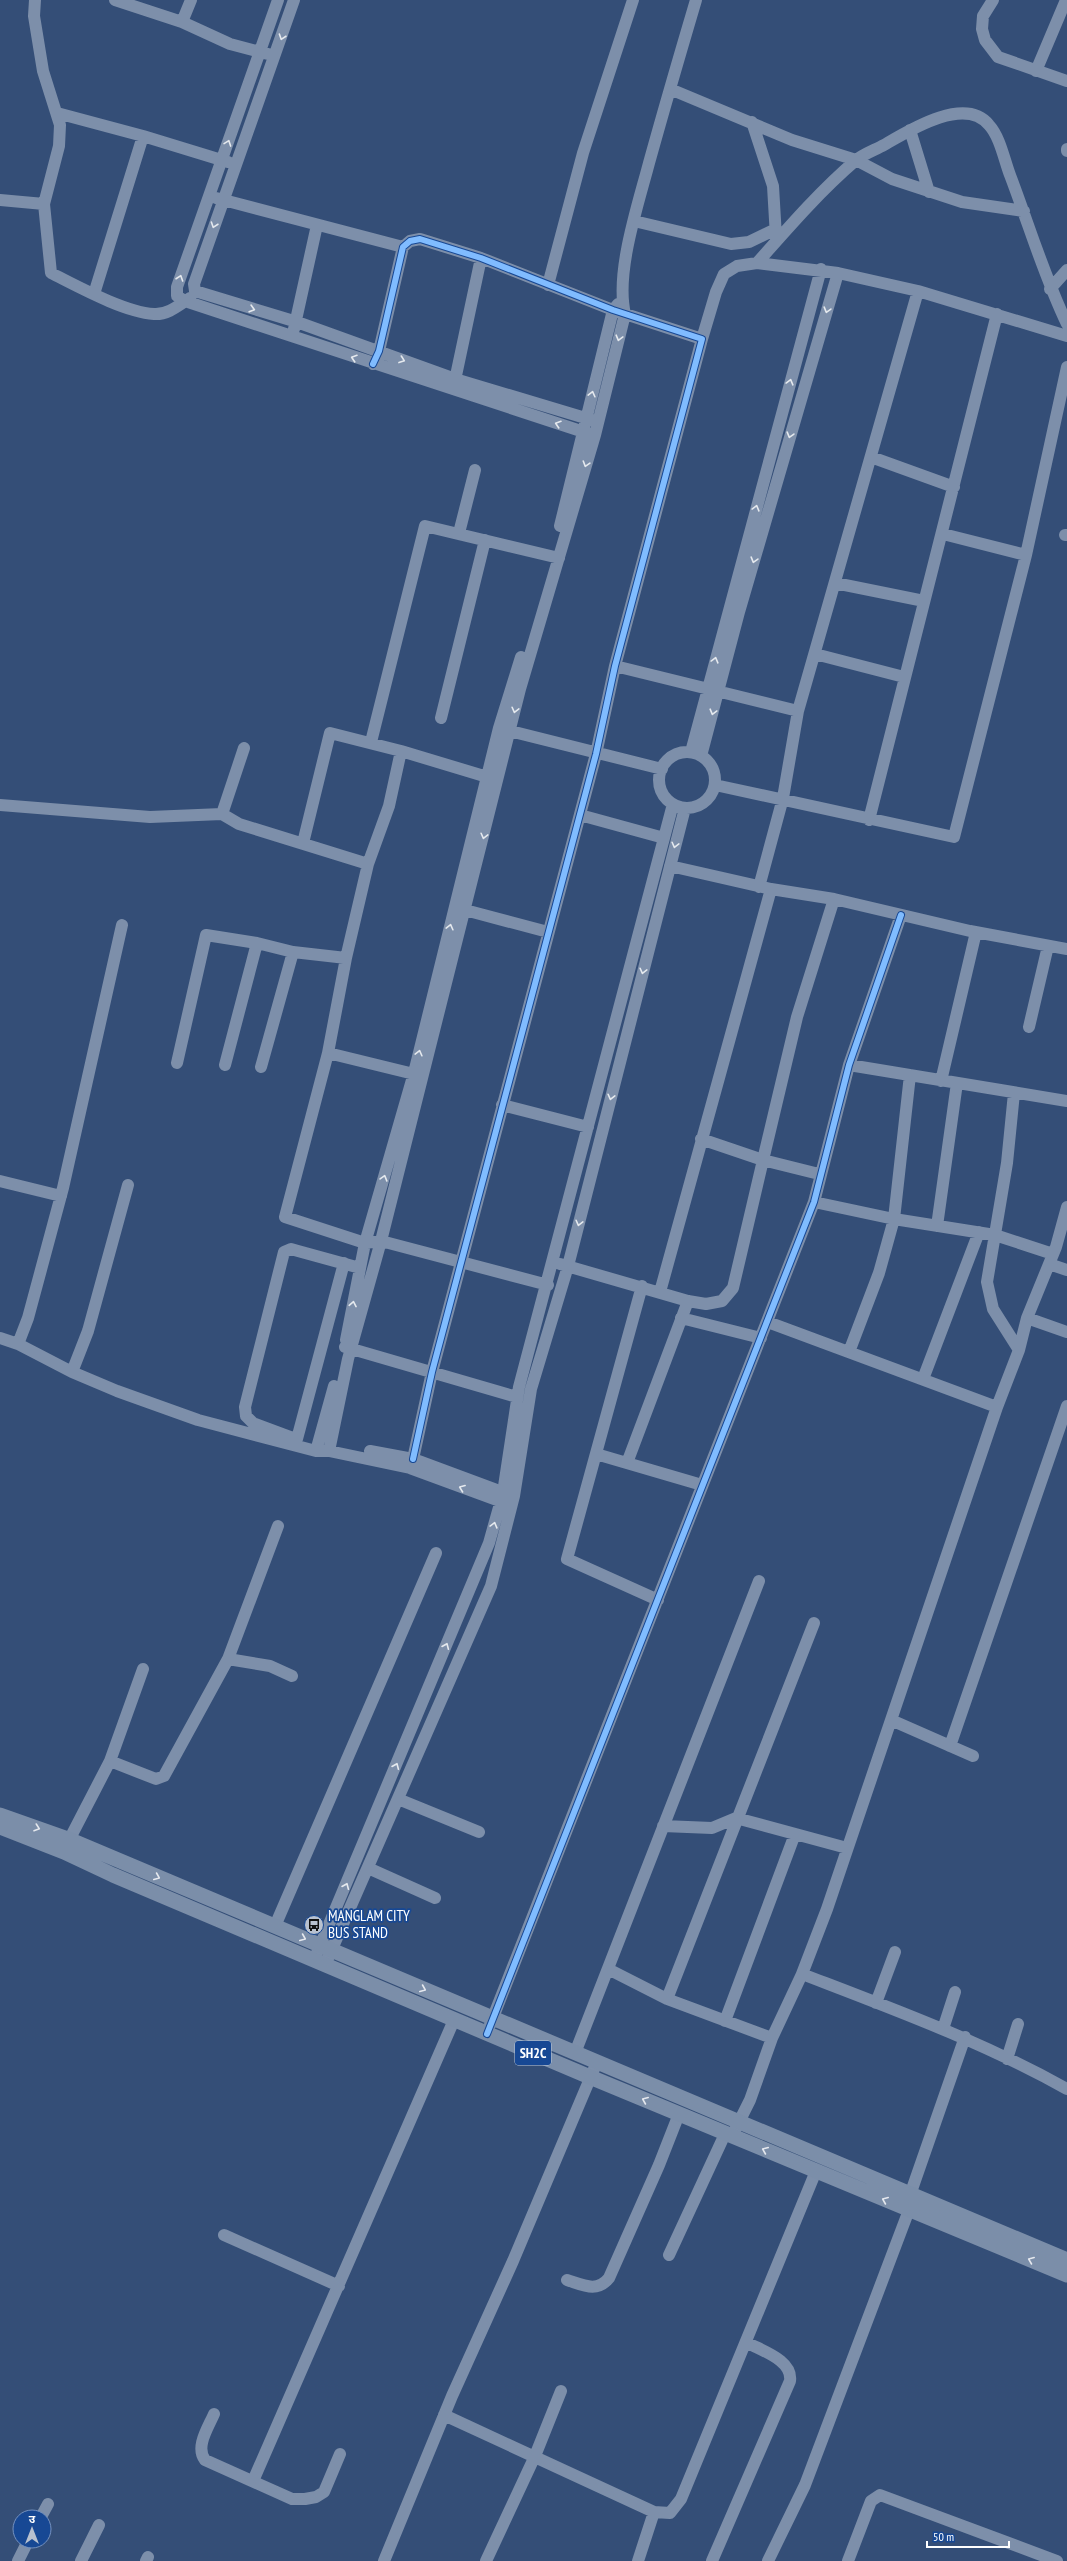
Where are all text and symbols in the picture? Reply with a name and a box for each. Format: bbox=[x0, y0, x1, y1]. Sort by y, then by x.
one-way arrow bbox=[278, 33, 286, 40]
one-way arrow bbox=[223, 139, 232, 146]
one-way arrow bbox=[210, 222, 219, 229]
one-way arrow bbox=[175, 275, 184, 282]
one-way arrow bbox=[248, 304, 255, 313]
one-way arrow bbox=[823, 306, 832, 313]
one-way arrow bbox=[615, 334, 624, 341]
one-way arrow bbox=[351, 354, 358, 363]
one-way arrow bbox=[398, 355, 405, 363]
one-way arrow bbox=[785, 379, 794, 386]
one-way arrow bbox=[587, 391, 595, 397]
one-way arrow bbox=[554, 421, 561, 429]
one-way arrow bbox=[786, 431, 795, 438]
one-way arrow bbox=[582, 460, 591, 467]
one-way arrow bbox=[751, 504, 760, 511]
one-way arrow bbox=[750, 556, 759, 563]
one-way arrow bbox=[710, 657, 718, 663]
one-way arrow bbox=[512, 706, 520, 713]
one-way arrow bbox=[709, 709, 717, 715]
one-way arrow bbox=[480, 832, 488, 839]
one-way arrow bbox=[671, 842, 680, 849]
one-way arrow bbox=[445, 924, 454, 931]
one-way arrow bbox=[639, 968, 648, 975]
one-way arrow bbox=[414, 1050, 423, 1057]
one-way arrow bbox=[607, 1094, 616, 1101]
one-way arrow bbox=[379, 1175, 387, 1182]
one-way arrow bbox=[575, 1220, 583, 1226]
one-way arrow bbox=[348, 1301, 356, 1308]
one-way arrow bbox=[458, 1484, 465, 1492]
one-way arrow bbox=[489, 1522, 498, 1529]
one-way arrow bbox=[441, 1643, 449, 1651]
one-way arrow bbox=[391, 1763, 399, 1771]
one-way arrow bbox=[33, 1823, 40, 1832]
one-way arrow bbox=[154, 1872, 161, 1880]
one-way arrow bbox=[342, 1883, 350, 1890]
place label: MANGLAM CITY BUS STAND bbox=[328, 1906, 410, 1942]
bus stop icon: MANGLAM CITY BUS STAND bbox=[303, 1914, 325, 1936]
one-way arrow bbox=[298, 1933, 306, 1941]
one-way arrow bbox=[419, 1984, 426, 1992]
road number: SH2C bbox=[515, 2041, 551, 2065]
one-way arrow bbox=[641, 2097, 649, 2105]
one-way arrow bbox=[761, 2147, 769, 2155]
one-way arrow bbox=[881, 2197, 889, 2205]
one-way arrow bbox=[1027, 2257, 1034, 2265]
north arrow bbox=[12, 2509, 52, 2549]
text: उ bbox=[29, 2512, 36, 2526]
scale bar bbox=[927, 2523, 1009, 2549]
text: 50 m bbox=[933, 2529, 954, 2544]

